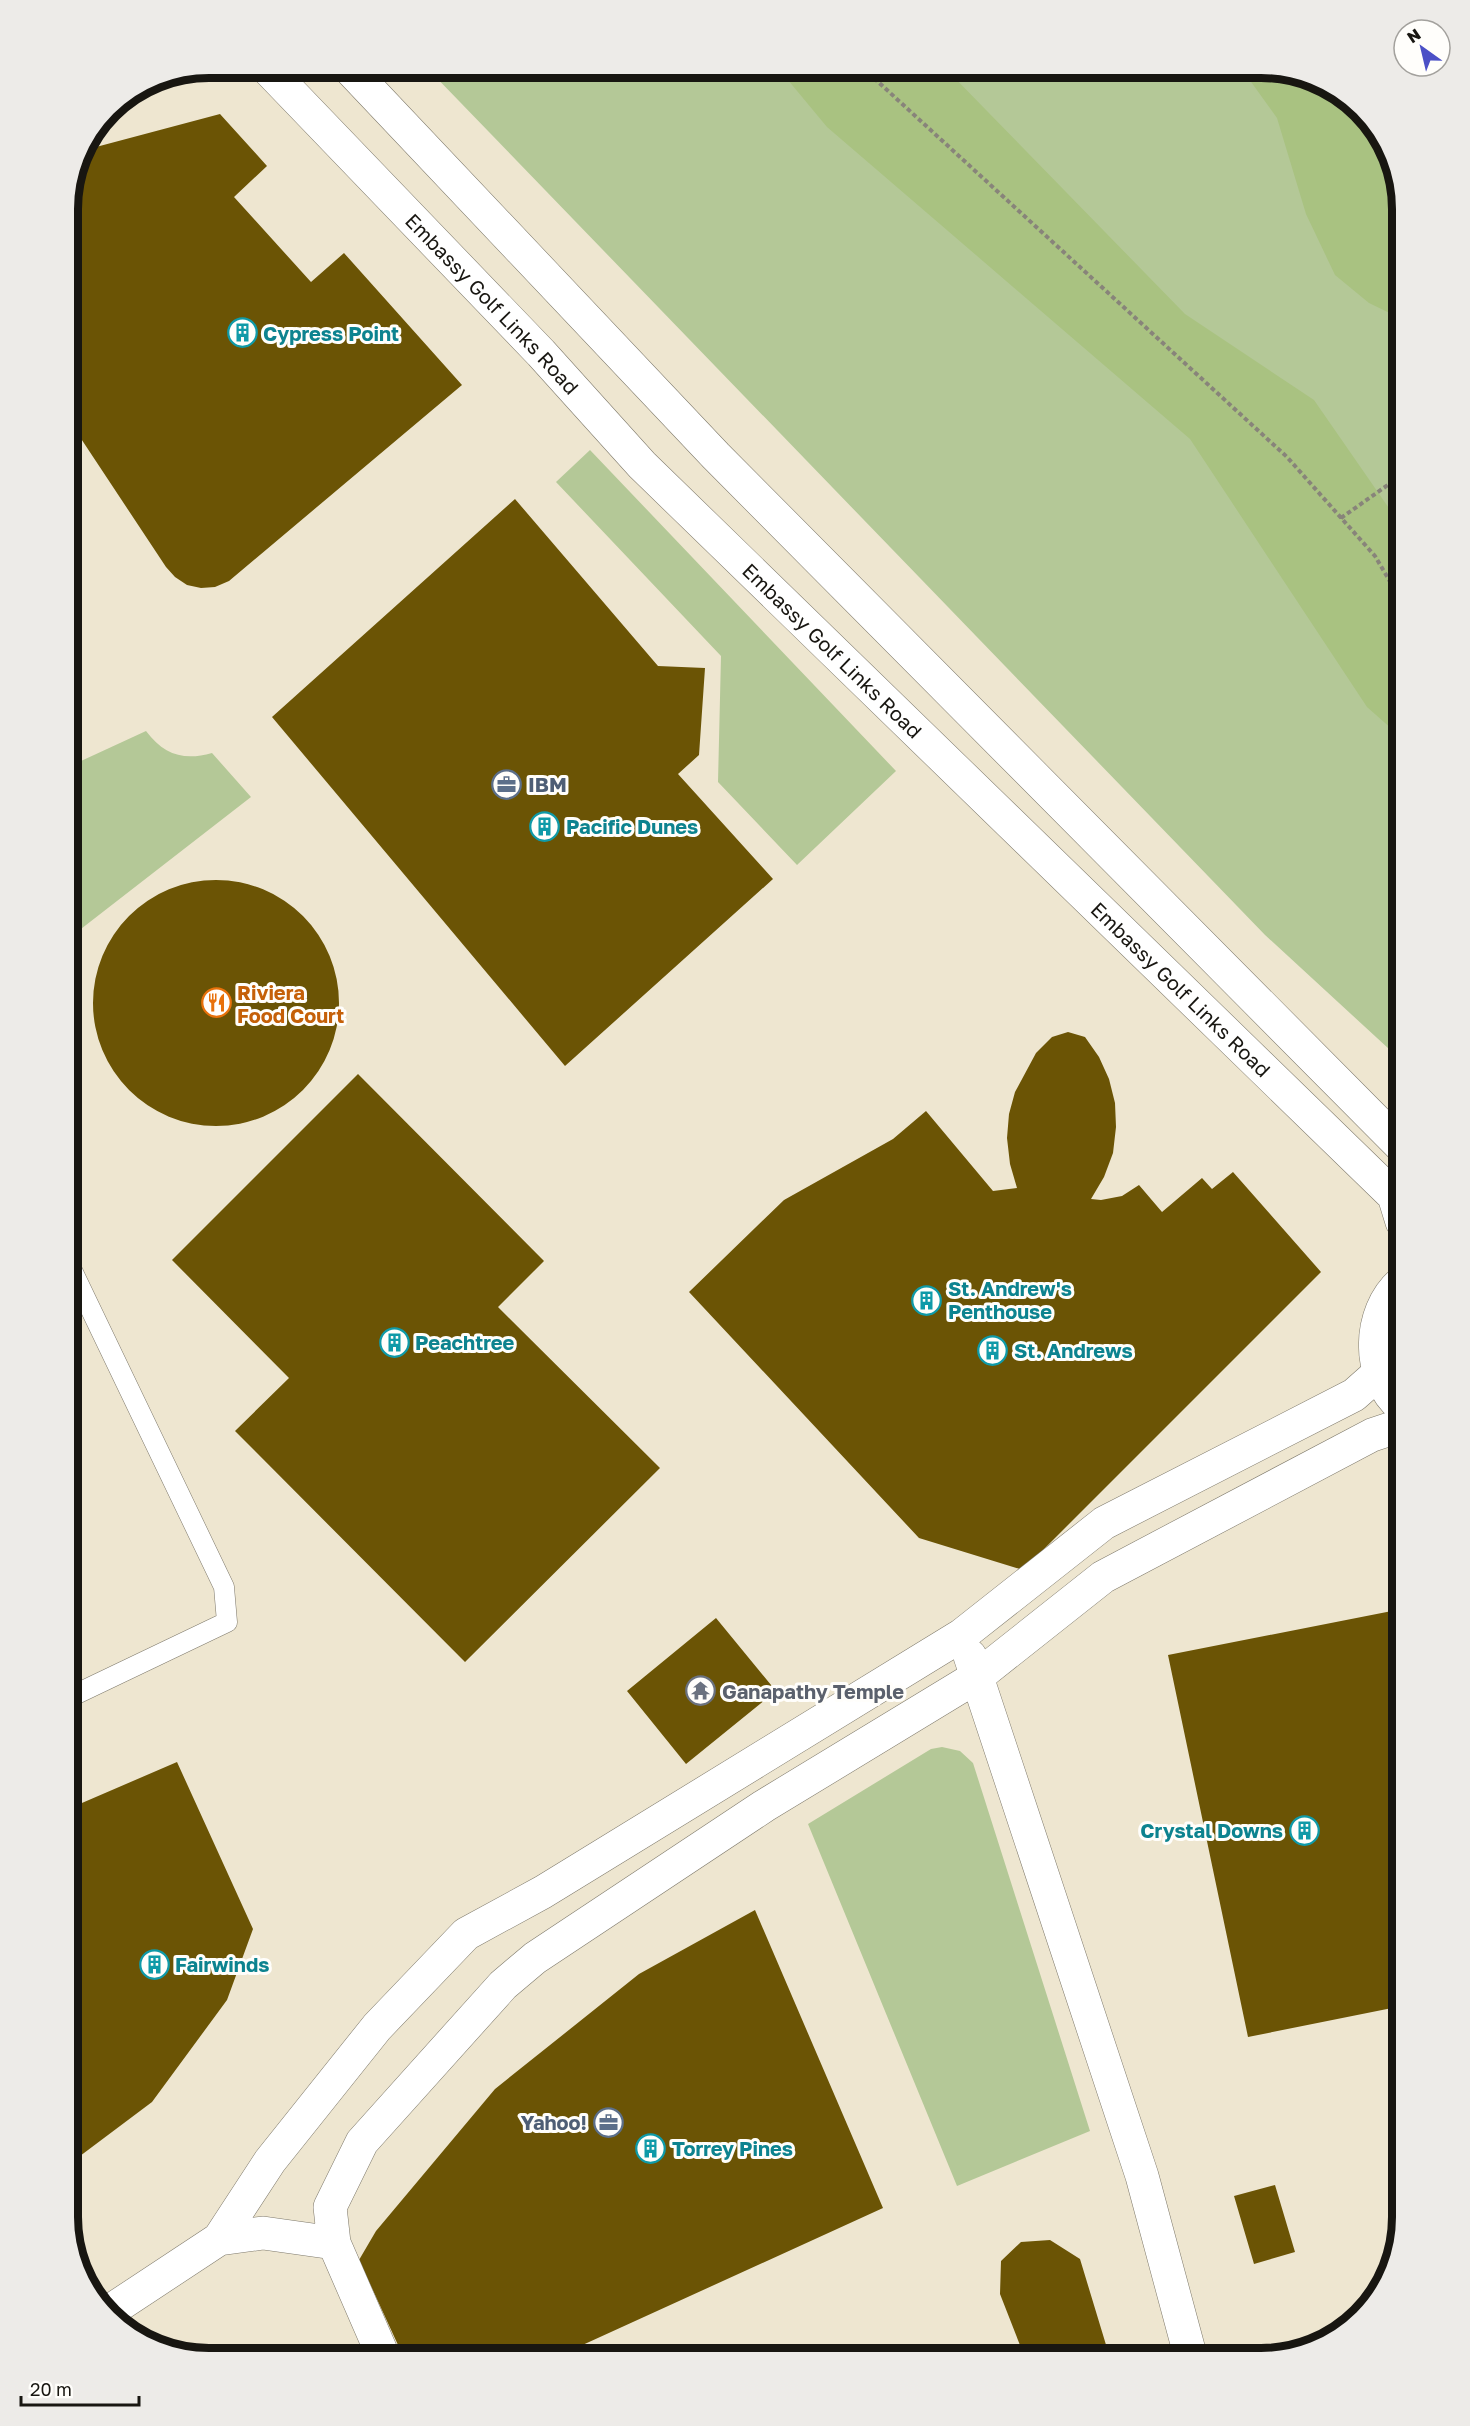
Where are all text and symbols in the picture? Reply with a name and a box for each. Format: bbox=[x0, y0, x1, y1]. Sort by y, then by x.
north arrow bbox=[1392, 18, 1452, 78]
text: N bbox=[1403, 24, 1424, 47]
street label: Embassy Golf Links Road bbox=[401, 208, 584, 399]
building icon: Cypress Point bbox=[226, 317, 258, 349]
place label: Cypress Point bbox=[263, 321, 399, 345]
street label: Embassy Golf Links Road bbox=[738, 558, 927, 743]
office icon: IBM bbox=[491, 768, 523, 800]
place label: IBM bbox=[528, 772, 567, 796]
building icon: Pacific Dunes bbox=[529, 810, 561, 842]
place label: Pacific Dunes bbox=[566, 814, 698, 838]
street label: Embassy Golf Links Road bbox=[1087, 897, 1276, 1081]
place label: Riviera Food Court bbox=[237, 980, 344, 1027]
restaurant icon: Riviera Food Court bbox=[200, 987, 232, 1019]
place label: St. Andrew's Penthouse bbox=[948, 1276, 1072, 1323]
building icon: St. Andrew's Penthouse bbox=[911, 1284, 943, 1316]
building icon: Peachtree bbox=[378, 1326, 410, 1358]
place label: Peachtree bbox=[415, 1330, 515, 1354]
building icon: St. Andrews bbox=[977, 1334, 1009, 1366]
place label: St. Andrews bbox=[1014, 1338, 1133, 1362]
temple icon: Ganapathy Temple bbox=[685, 1675, 717, 1707]
place label: Ganapathy Temple bbox=[722, 1679, 904, 1703]
building icon: Crystal Downs bbox=[1288, 1814, 1320, 1846]
place label: Crystal Downs bbox=[1140, 1818, 1283, 1842]
building icon: Fairwinds bbox=[138, 1948, 170, 1980]
place label: Fairwinds bbox=[175, 1952, 269, 1976]
office icon: Yahoo! bbox=[592, 2106, 624, 2138]
place label: Yahoo! bbox=[521, 2110, 587, 2134]
building icon: Torrey Pines bbox=[635, 2132, 667, 2164]
place label: Torrey Pines bbox=[672, 2136, 793, 2160]
scale bar bbox=[21, 2369, 140, 2407]
text: 20 m bbox=[30, 2378, 72, 2400]

